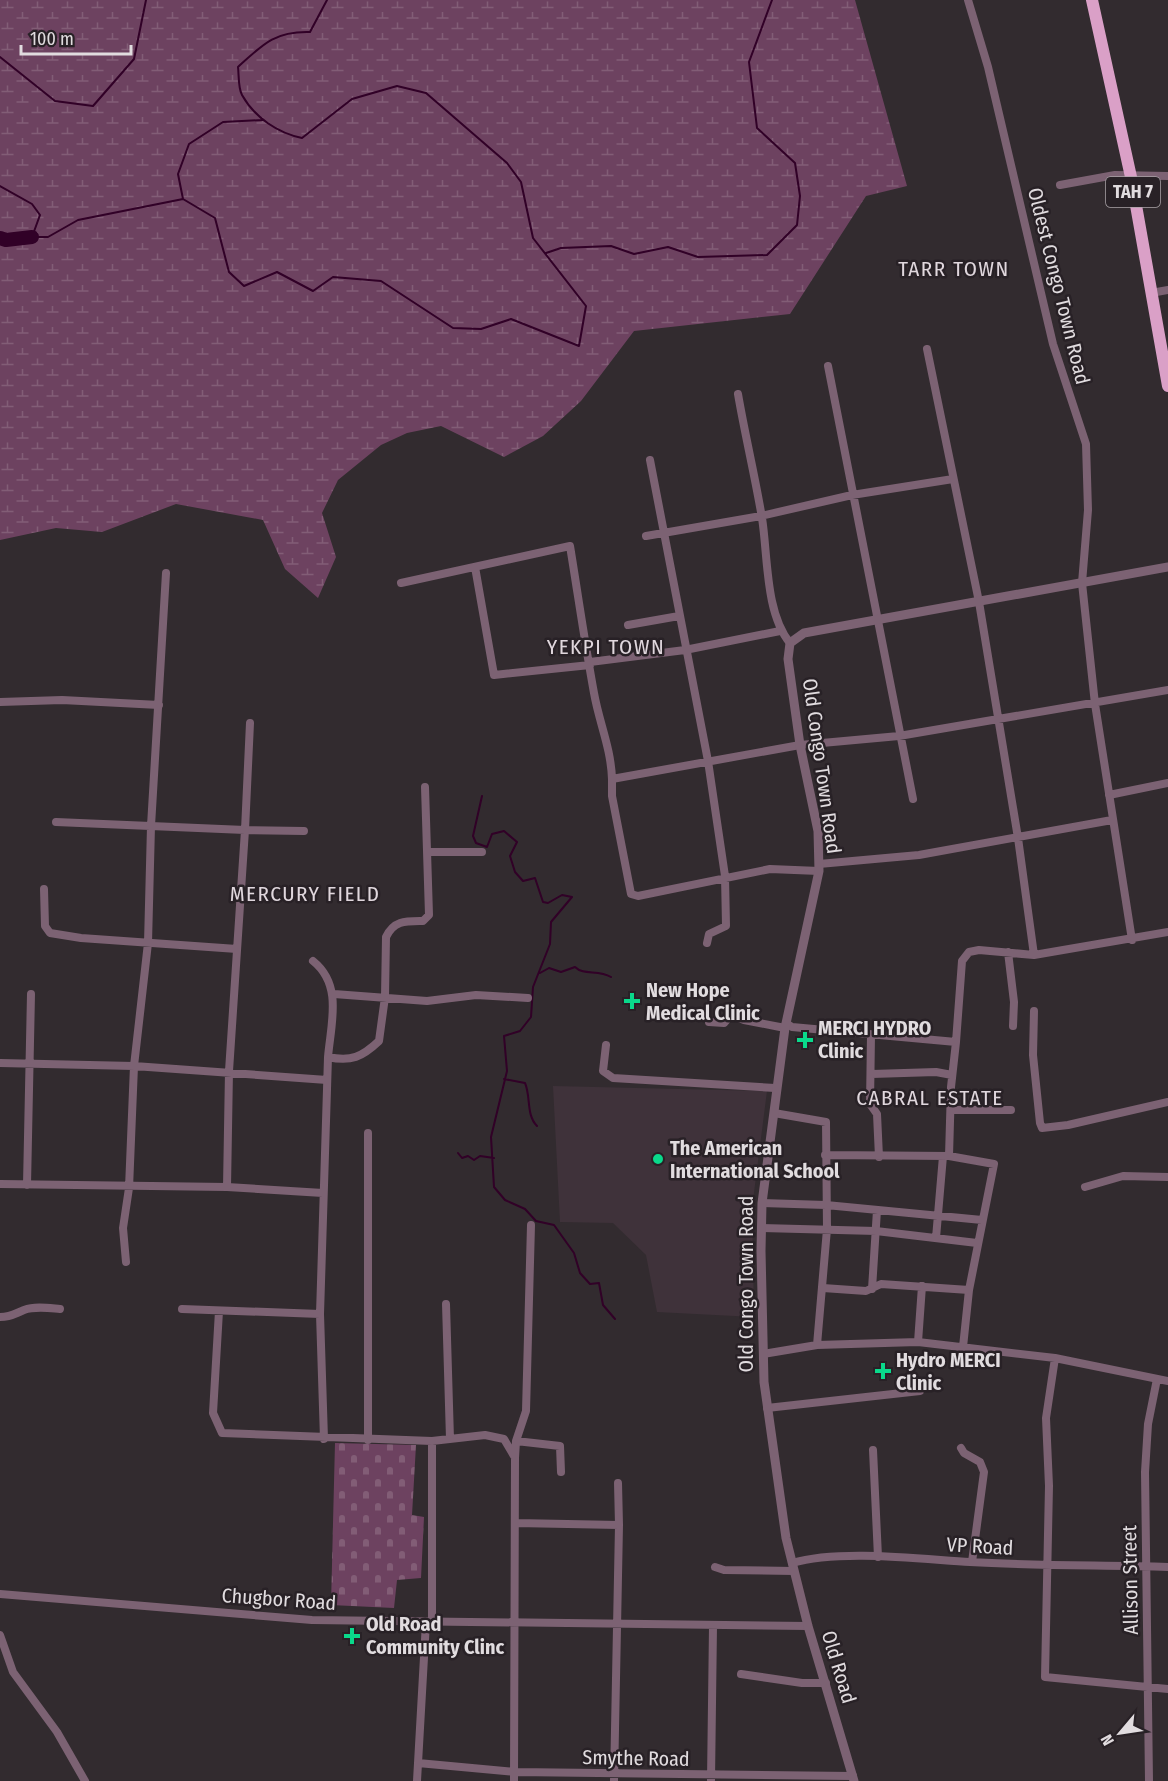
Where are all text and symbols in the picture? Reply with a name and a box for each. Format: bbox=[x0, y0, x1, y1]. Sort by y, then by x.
scale bar bbox=[21, 18, 130, 56]
text: 100 m bbox=[30, 28, 74, 50]
road number: TAH 7 bbox=[1106, 177, 1160, 207]
street label: Oldest Congo Town Road bbox=[1023, 185, 1095, 387]
district label: TARR TOWN bbox=[898, 256, 1010, 282]
district label: YEKPI TOWN bbox=[547, 634, 665, 660]
street label: Old Congo Town Road bbox=[798, 677, 846, 855]
district label: MERCURY FIELD bbox=[230, 881, 380, 907]
place label: New Hope Medical Clinic bbox=[646, 978, 760, 1025]
marker: New Hope Medical Clinic bbox=[623, 992, 641, 1010]
place label: MERCI HYDRO Clinic bbox=[818, 1016, 931, 1063]
marker: MERCI HYDRO Clinic bbox=[796, 1031, 814, 1049]
district label: CABRAL ESTATE bbox=[856, 1085, 1004, 1111]
place label: The American International School bbox=[670, 1136, 840, 1183]
marker: The American International School bbox=[651, 1152, 665, 1166]
street label: Old Congo Town Road bbox=[734, 1196, 758, 1372]
place label: Hydro MERCI Clinic bbox=[896, 1348, 1001, 1395]
marker: Hydro MERCI Clinic bbox=[874, 1362, 892, 1380]
street label: Allison Street bbox=[1117, 1525, 1143, 1635]
street label: VP Road bbox=[946, 1532, 1014, 1560]
street label: Chugbor Road bbox=[221, 1583, 337, 1615]
place label: Old Road Community Clinc bbox=[366, 1612, 504, 1659]
marker: Old Road Community Clinc bbox=[343, 1627, 361, 1645]
street label: Old Road bbox=[817, 1628, 861, 1706]
north arrow bbox=[1090, 1703, 1150, 1763]
text: N bbox=[1097, 1731, 1118, 1749]
street label: Smythe Road bbox=[582, 1745, 690, 1771]

